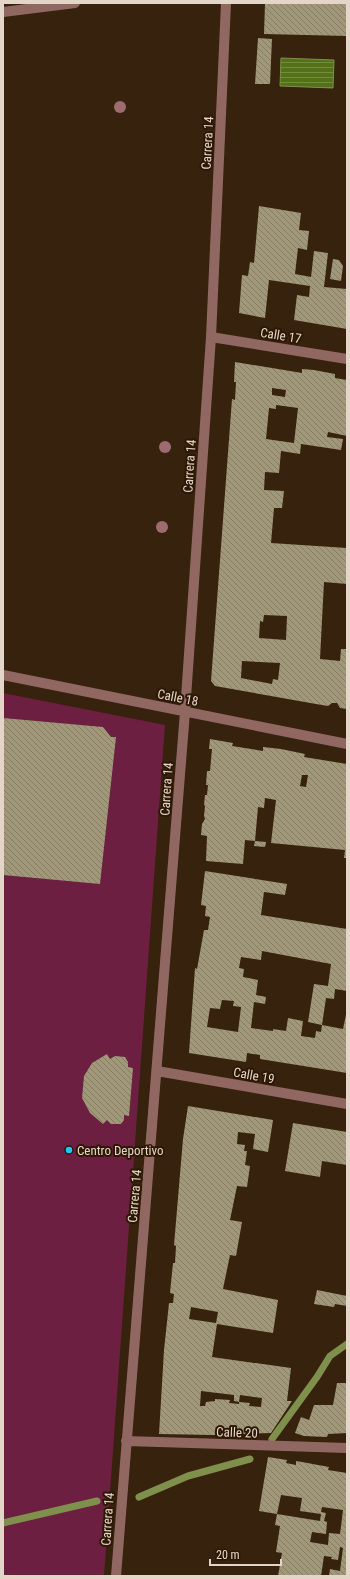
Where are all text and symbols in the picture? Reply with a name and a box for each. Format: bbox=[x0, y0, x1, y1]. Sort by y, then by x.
street label: Carrera 14 bbox=[199, 115, 216, 170]
street label: Calle 17 bbox=[259, 325, 303, 346]
street label: Carrera 14 bbox=[180, 438, 199, 493]
street label: Calle 18 bbox=[156, 686, 200, 709]
street label: Carrera 14 bbox=[157, 761, 176, 816]
street label: Calle 19 bbox=[232, 1065, 276, 1086]
place label: Centro Deportivo bbox=[77, 1143, 164, 1158]
marker: Centro Deportivo bbox=[64, 1145, 74, 1155]
street label: Carrera 14 bbox=[125, 1168, 144, 1223]
street label: Calle 20 bbox=[216, 1424, 258, 1441]
street label: Carrera 14 bbox=[98, 1491, 117, 1546]
scale bar bbox=[210, 1541, 281, 1567]
text: 20 m bbox=[216, 1548, 240, 1562]

